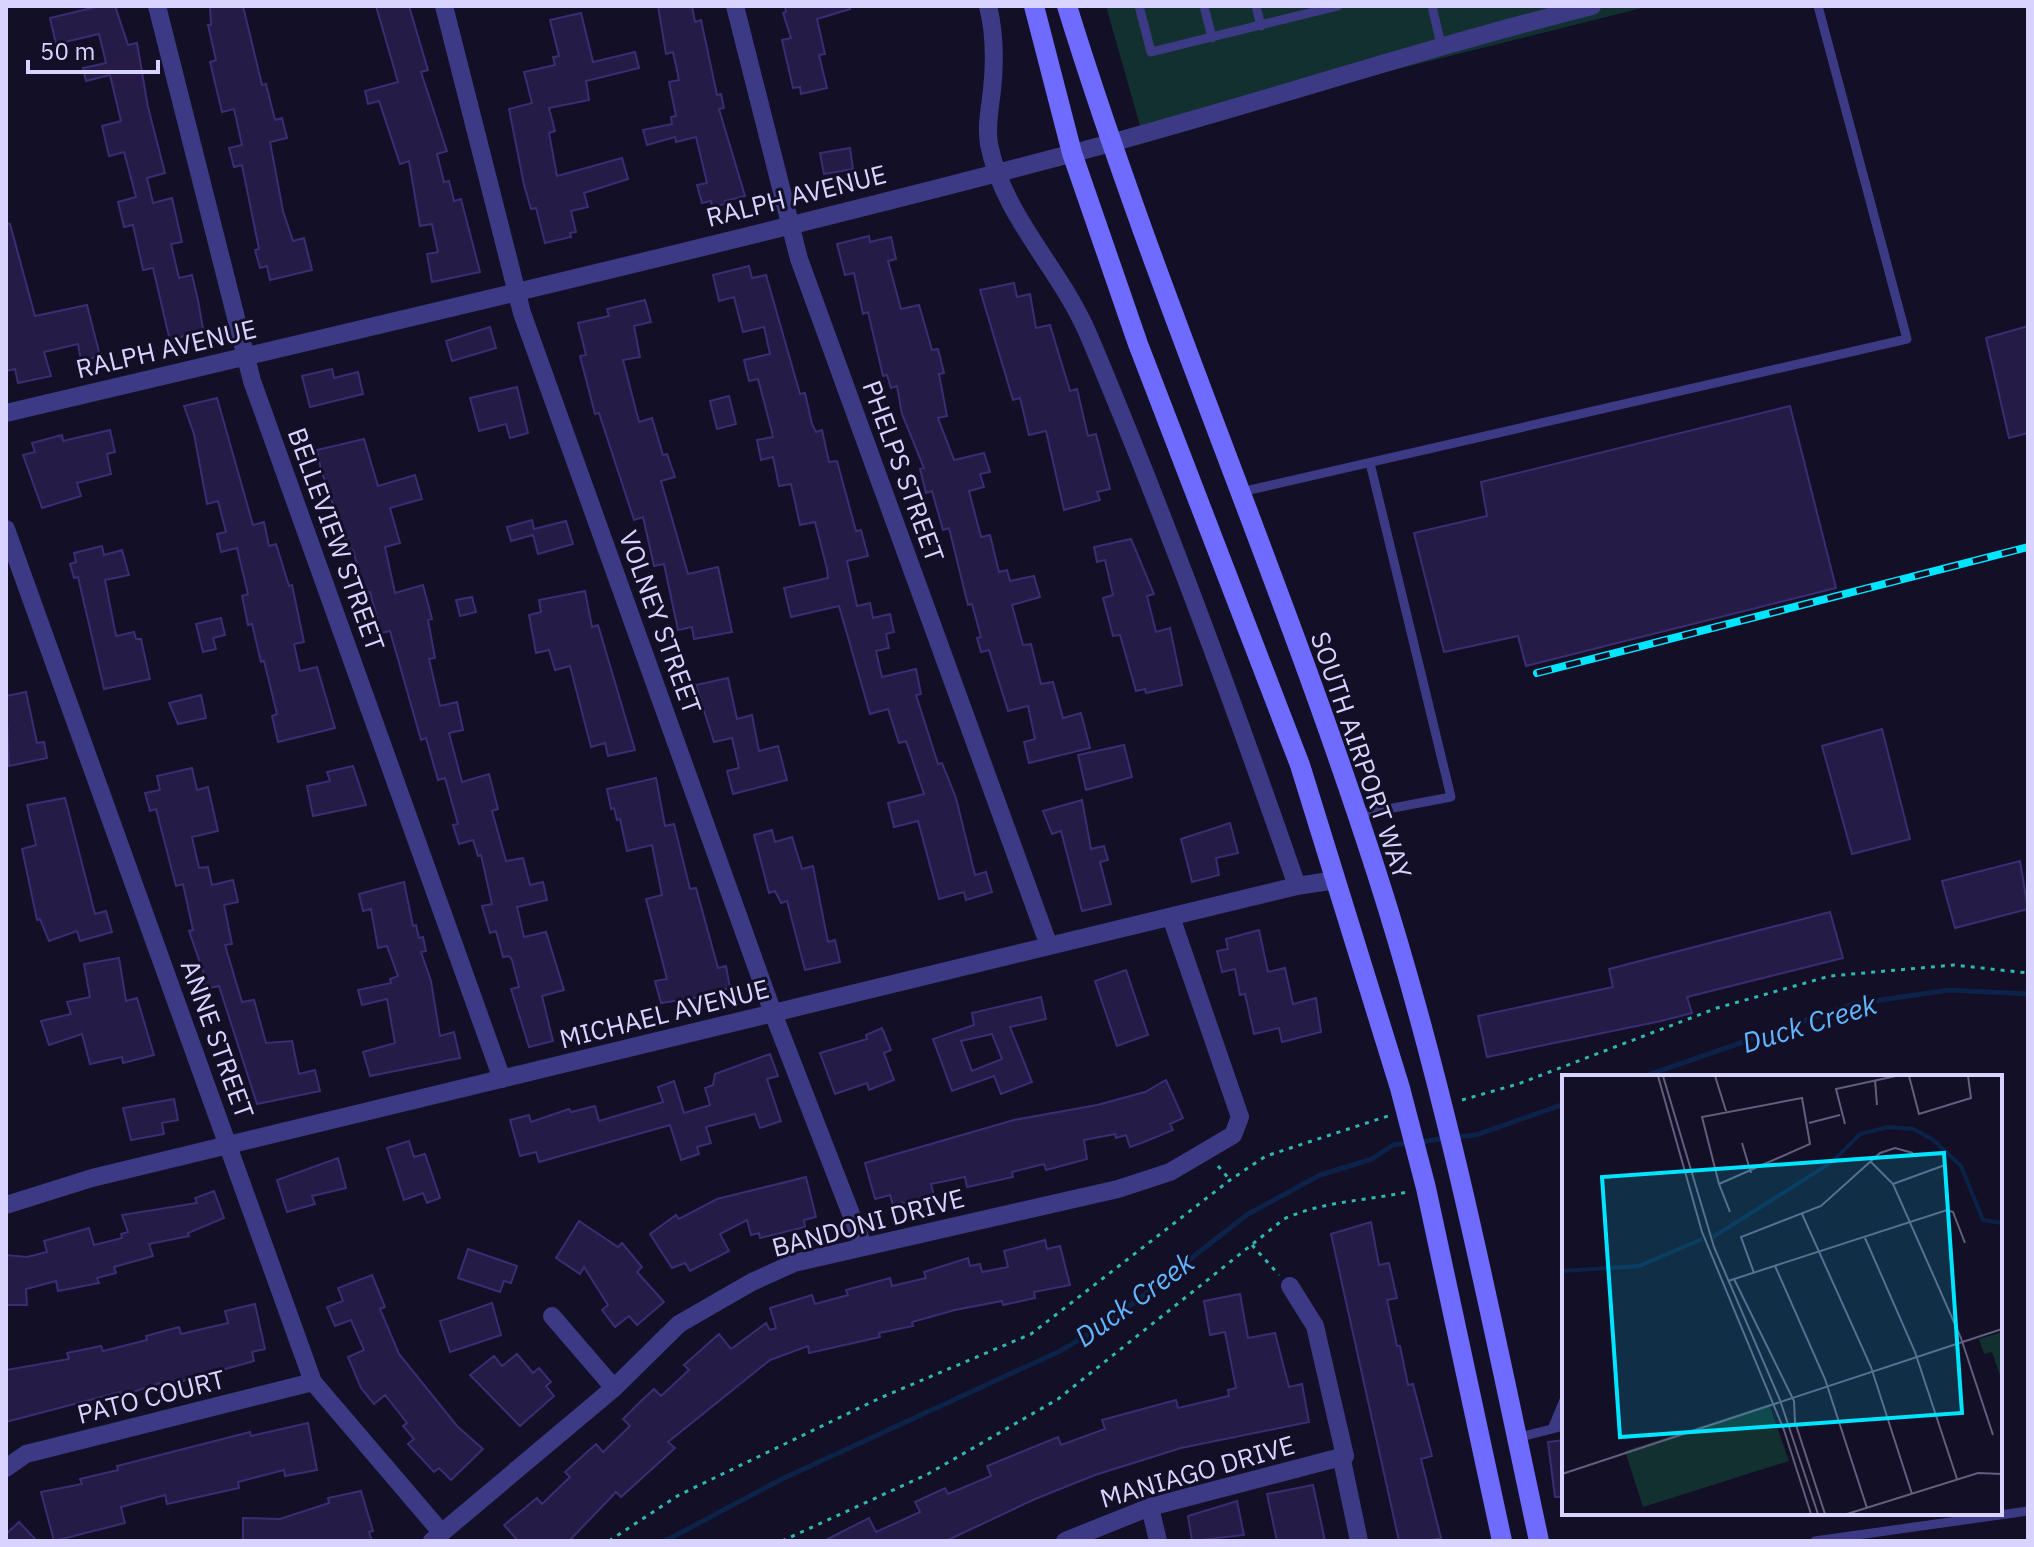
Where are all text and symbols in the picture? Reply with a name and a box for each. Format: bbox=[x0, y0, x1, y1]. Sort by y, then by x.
scale bar bbox=[28, 24, 158, 74]
text: 50 m bbox=[40, 35, 95, 67]
street label: RALPH AVENUE bbox=[702, 156, 890, 234]
street label: RALPH AVENUE bbox=[72, 311, 260, 385]
street label: PHELPS STREET bbox=[855, 376, 953, 567]
street label: BELLEVIEW STREET bbox=[281, 423, 393, 655]
street label: VOLNEY STREET bbox=[612, 526, 710, 719]
street label: SOUTH AIRPORT WAY bbox=[1304, 627, 1420, 884]
street label: ANNE STREET bbox=[174, 955, 262, 1123]
street label: MICHAEL AVENUE bbox=[556, 971, 772, 1055]
water label: Duck Creek bbox=[1737, 985, 1881, 1061]
inset map bbox=[1562, 1075, 2002, 1515]
street label: BANDONI DRIVE bbox=[768, 1180, 968, 1264]
water label: Duck Creek bbox=[1067, 1243, 1201, 1355]
street label: PATO COURT bbox=[74, 1361, 229, 1431]
street label: MANIAGO DRIVE bbox=[1096, 1427, 1298, 1515]

